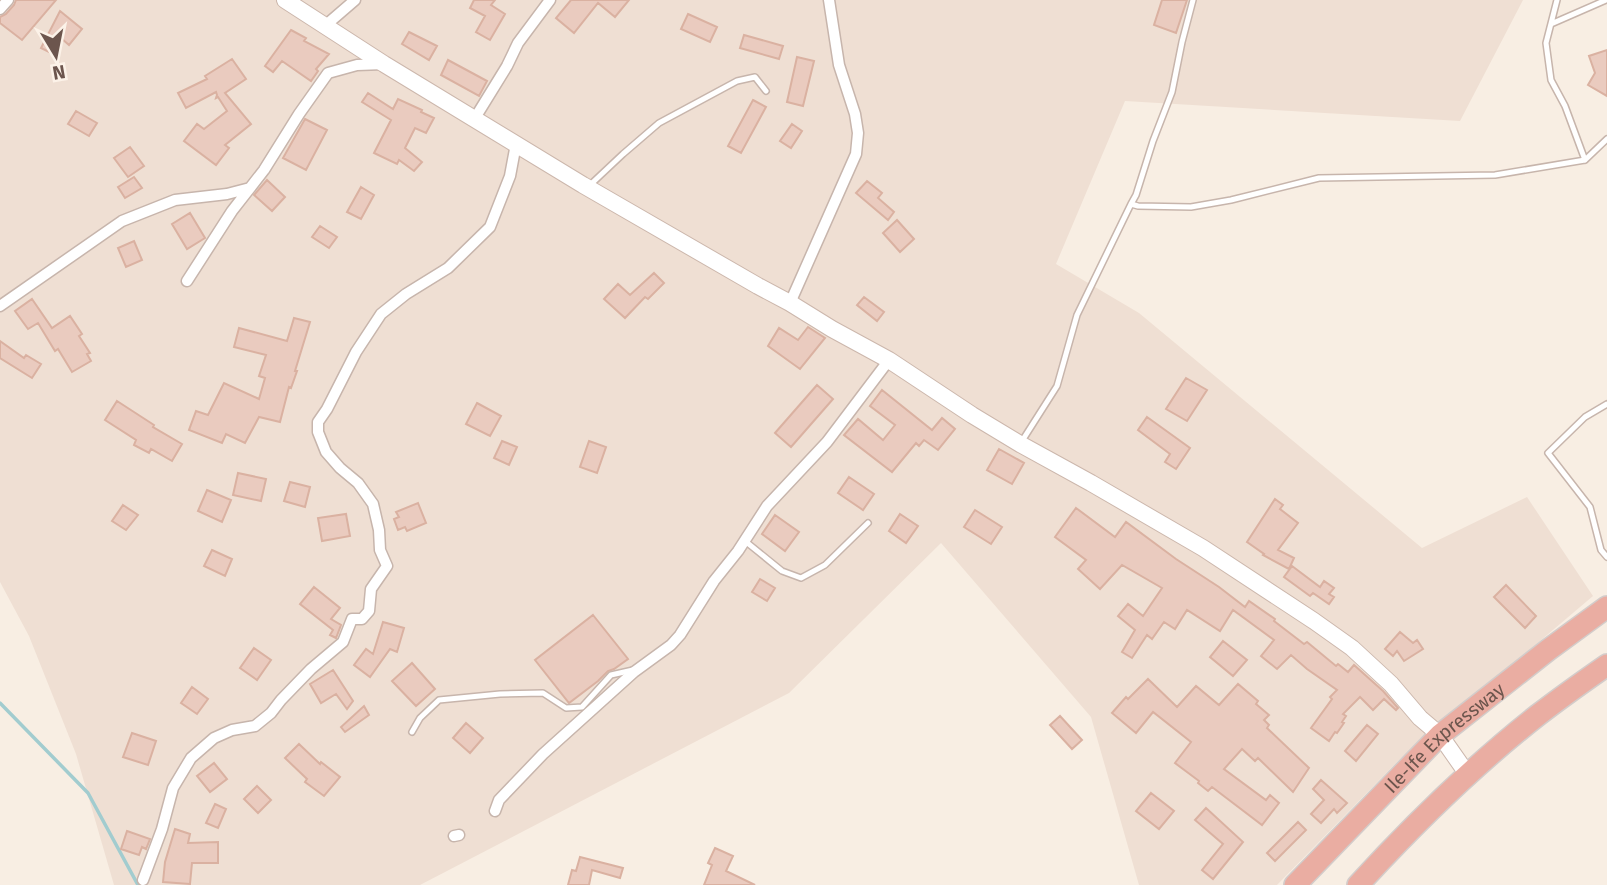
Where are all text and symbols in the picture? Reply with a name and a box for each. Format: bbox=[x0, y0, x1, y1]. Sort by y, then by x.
north arrow bbox=[21, 21, 91, 91]
text: N bbox=[51, 60, 67, 85]
street label: Ile-Ife Expressway bbox=[1379, 677, 1509, 798]

